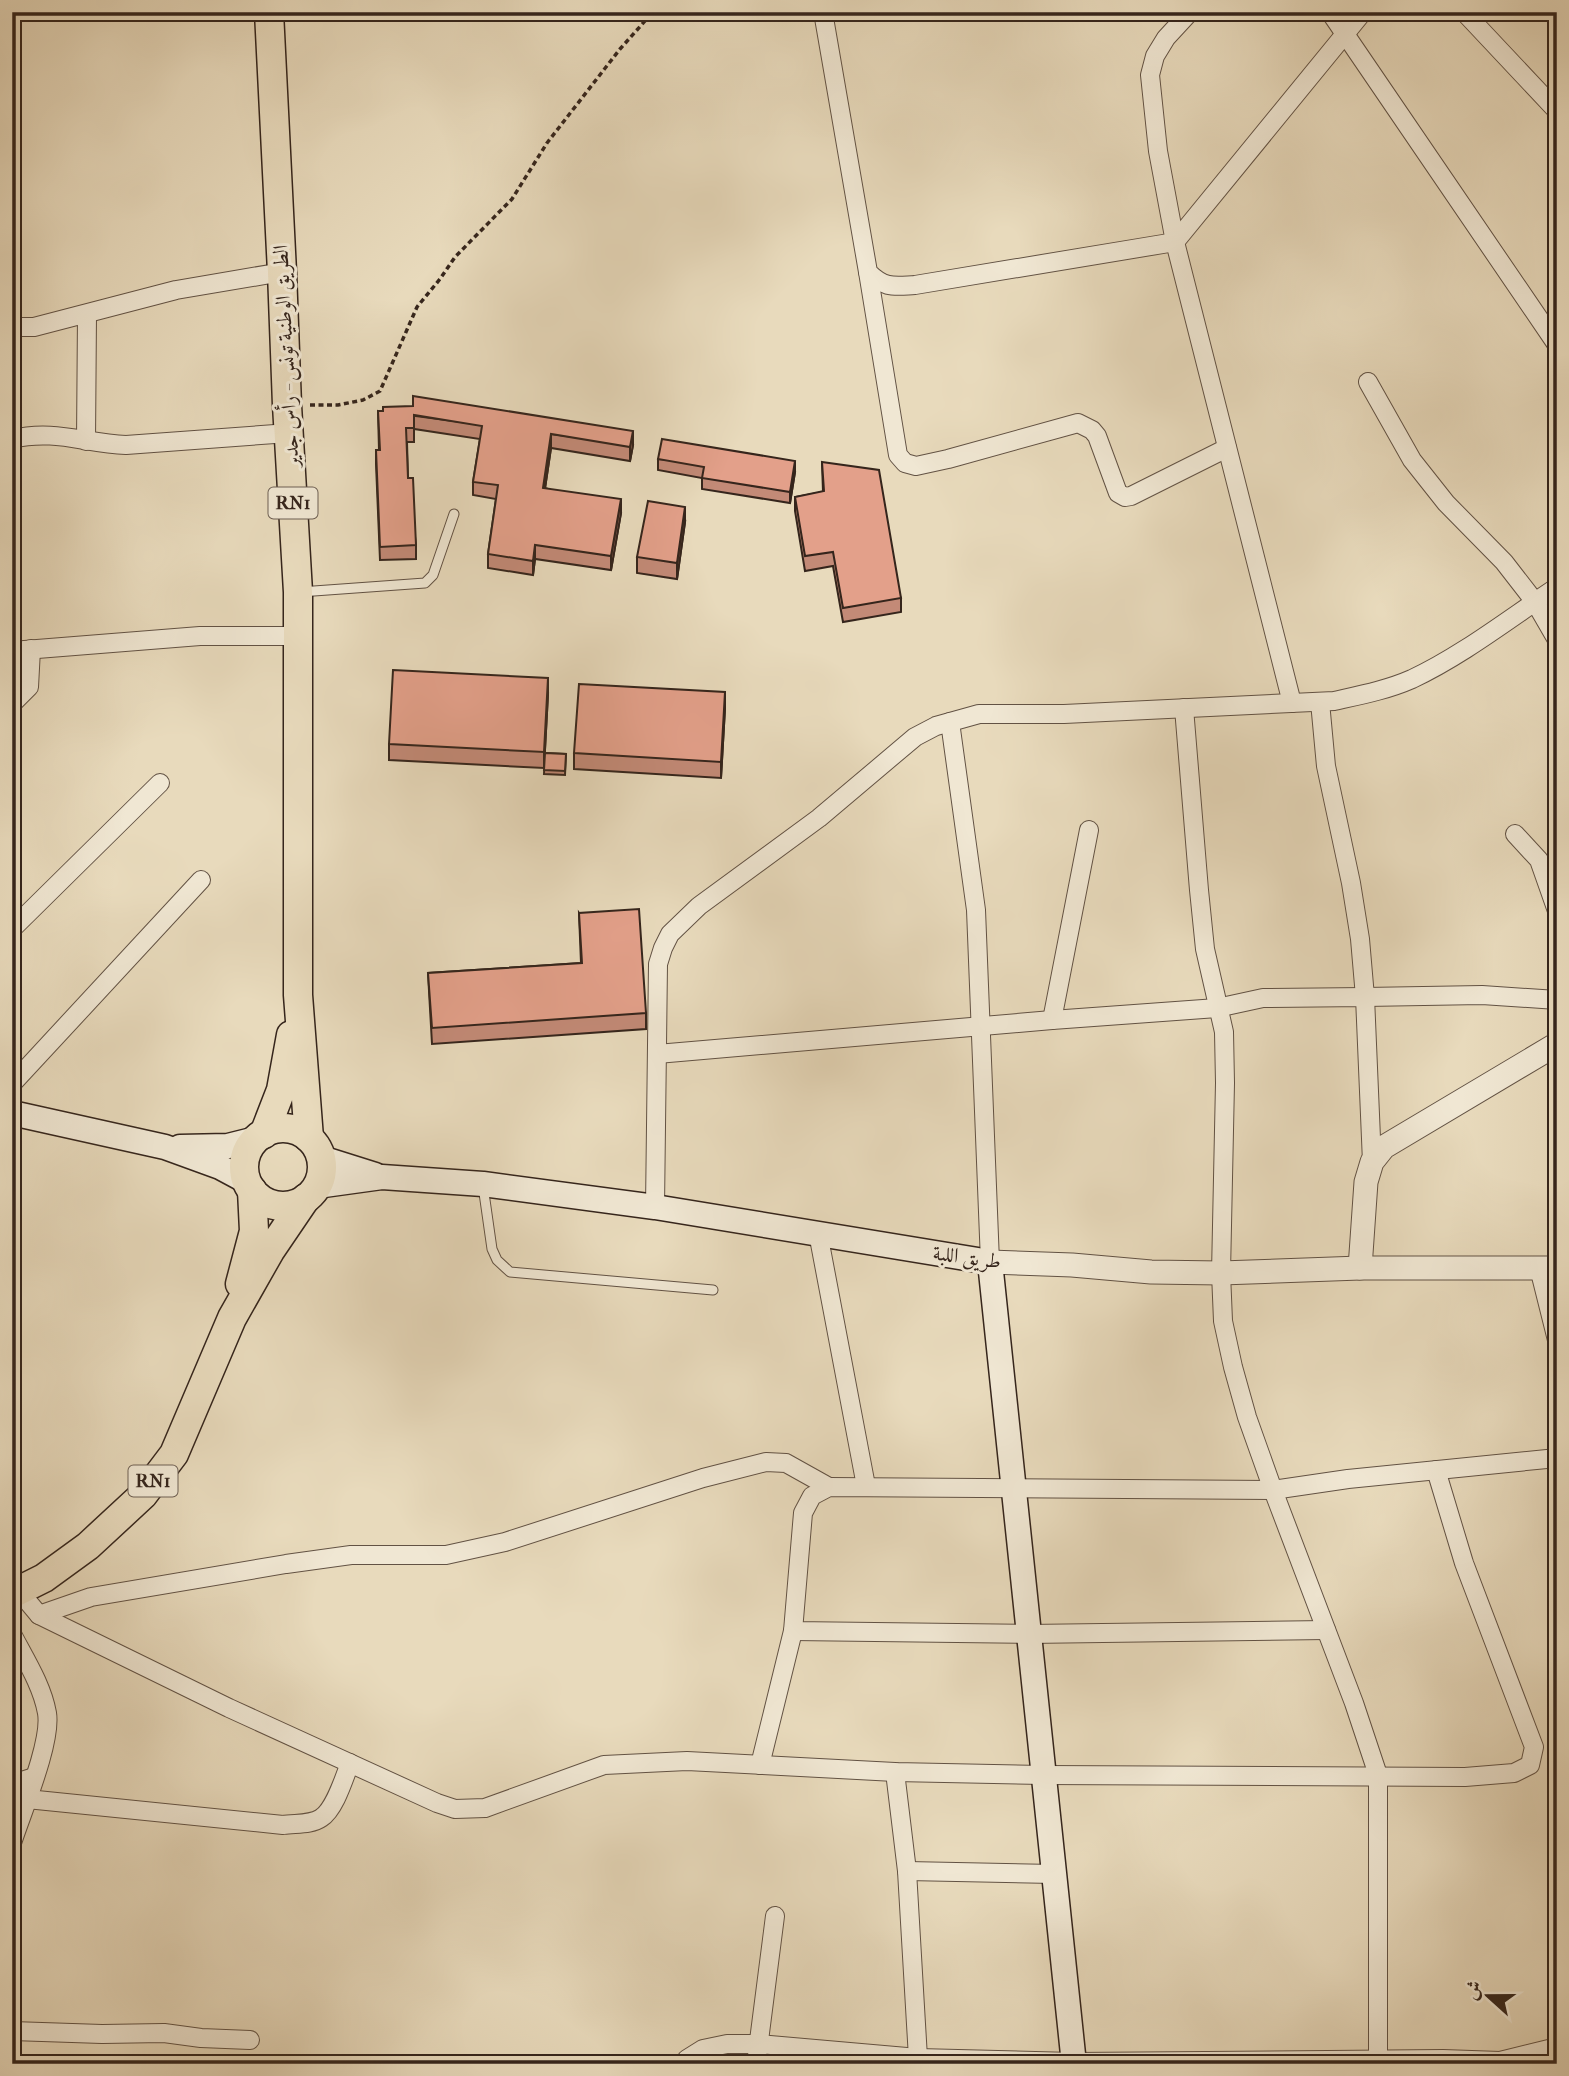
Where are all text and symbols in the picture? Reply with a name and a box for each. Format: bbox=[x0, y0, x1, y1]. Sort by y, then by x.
street label: الطريق الوطنية تونس - رأس جدير bbox=[265, 244, 306, 470]
road number: RN1 bbox=[268, 488, 318, 518]
street label: طريق اللبة bbox=[931, 1240, 1003, 1275]
road number: RN1 bbox=[128, 1466, 178, 1497]
north arrow bbox=[1454, 1960, 1524, 2030]
text: ش bbox=[1459, 1978, 1487, 2003]

